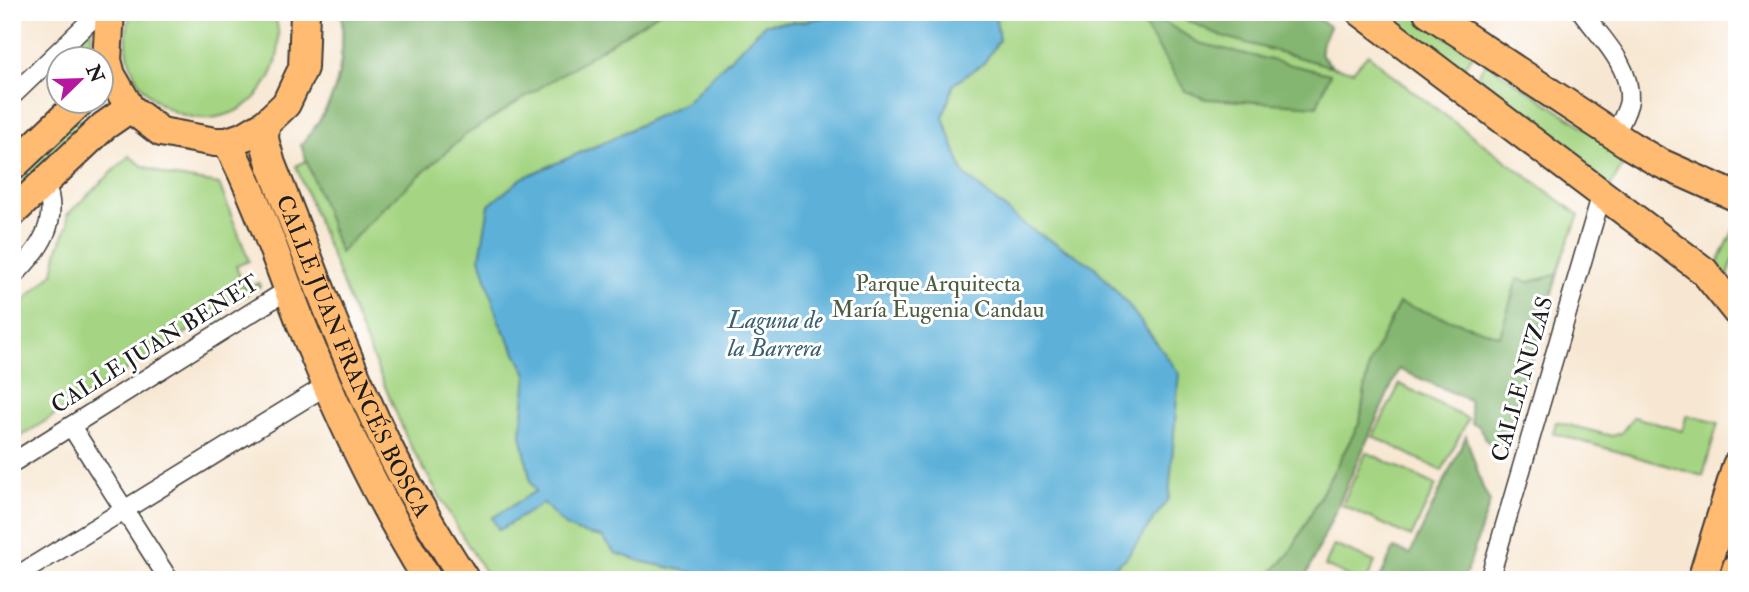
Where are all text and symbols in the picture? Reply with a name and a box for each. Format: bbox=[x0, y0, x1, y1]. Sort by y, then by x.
north arrow bbox=[46, 46, 116, 116]
text: N bbox=[80, 60, 109, 87]
street label: CALLE JUAN FRANCÉS BOSCA bbox=[270, 190, 437, 523]
street label: CALLE JUAN BENET bbox=[46, 268, 264, 420]
park label: Parque Arquitecta María Eugenia Candau bbox=[832, 269, 1045, 324]
street label: CALLE NUZAS bbox=[1485, 293, 1559, 465]
water label: Laguna de la Barrera bbox=[727, 305, 823, 364]

